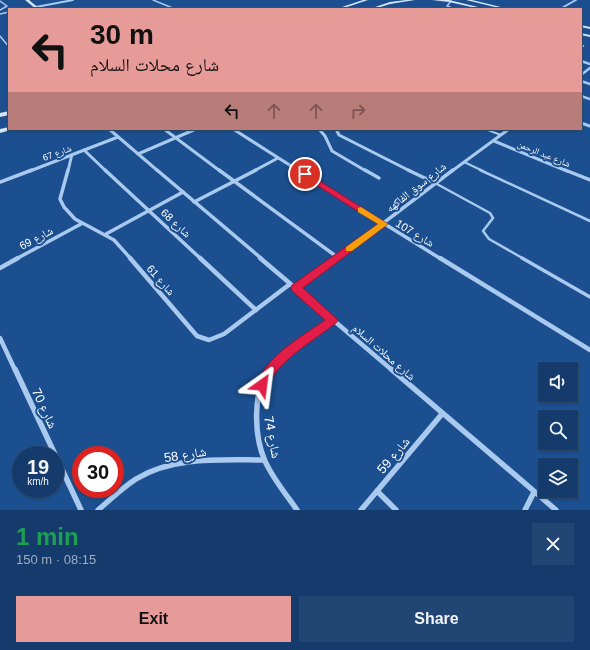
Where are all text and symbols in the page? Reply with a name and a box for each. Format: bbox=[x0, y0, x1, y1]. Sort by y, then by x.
text: 30 m bbox=[90, 19, 154, 50]
icon: left bbox=[24, 24, 76, 76]
text: شارع محلات السلام bbox=[90, 55, 219, 75]
icon: left bbox=[221, 100, 243, 122]
icon: ahead bbox=[263, 100, 285, 122]
icon: ahead bbox=[305, 100, 327, 122]
icon: right bbox=[347, 100, 369, 122]
street label: شارع عبد الرحمن bbox=[516, 139, 572, 170]
street label: شارع 67 bbox=[41, 143, 73, 164]
pin bbox=[288, 157, 322, 191]
street label: شارع سوق الفاكهه bbox=[384, 160, 449, 215]
icon: arrive bbox=[294, 163, 316, 185]
street label: شارع 68 bbox=[158, 206, 193, 240]
street label: شارع 107 bbox=[393, 217, 436, 250]
street label: شارع 69 bbox=[17, 224, 55, 253]
street label: شارع 61 bbox=[144, 262, 177, 298]
street label: شارع محلات السلام bbox=[350, 322, 418, 383]
map controls bbox=[538, 362, 578, 498]
button: sound bbox=[538, 362, 578, 402]
position arrow bbox=[241, 364, 283, 406]
street label: شارع 70 bbox=[27, 386, 60, 432]
button: search bbox=[538, 410, 578, 450]
street label: شارع 74 bbox=[259, 415, 284, 460]
street label: شارع 59 bbox=[374, 434, 414, 478]
street label: شارع 58 bbox=[163, 444, 208, 467]
speed limit sign: 30 bbox=[72, 446, 124, 498]
text: 19 bbox=[27, 456, 49, 478]
button: layers bbox=[538, 458, 578, 498]
text: km/h bbox=[27, 476, 49, 487]
text: 1 min bbox=[16, 523, 79, 550]
button: close bbox=[532, 523, 574, 565]
text: 150 m · 08:15 bbox=[16, 552, 96, 567]
button: Exit bbox=[16, 596, 291, 642]
button: Share bbox=[299, 596, 574, 642]

